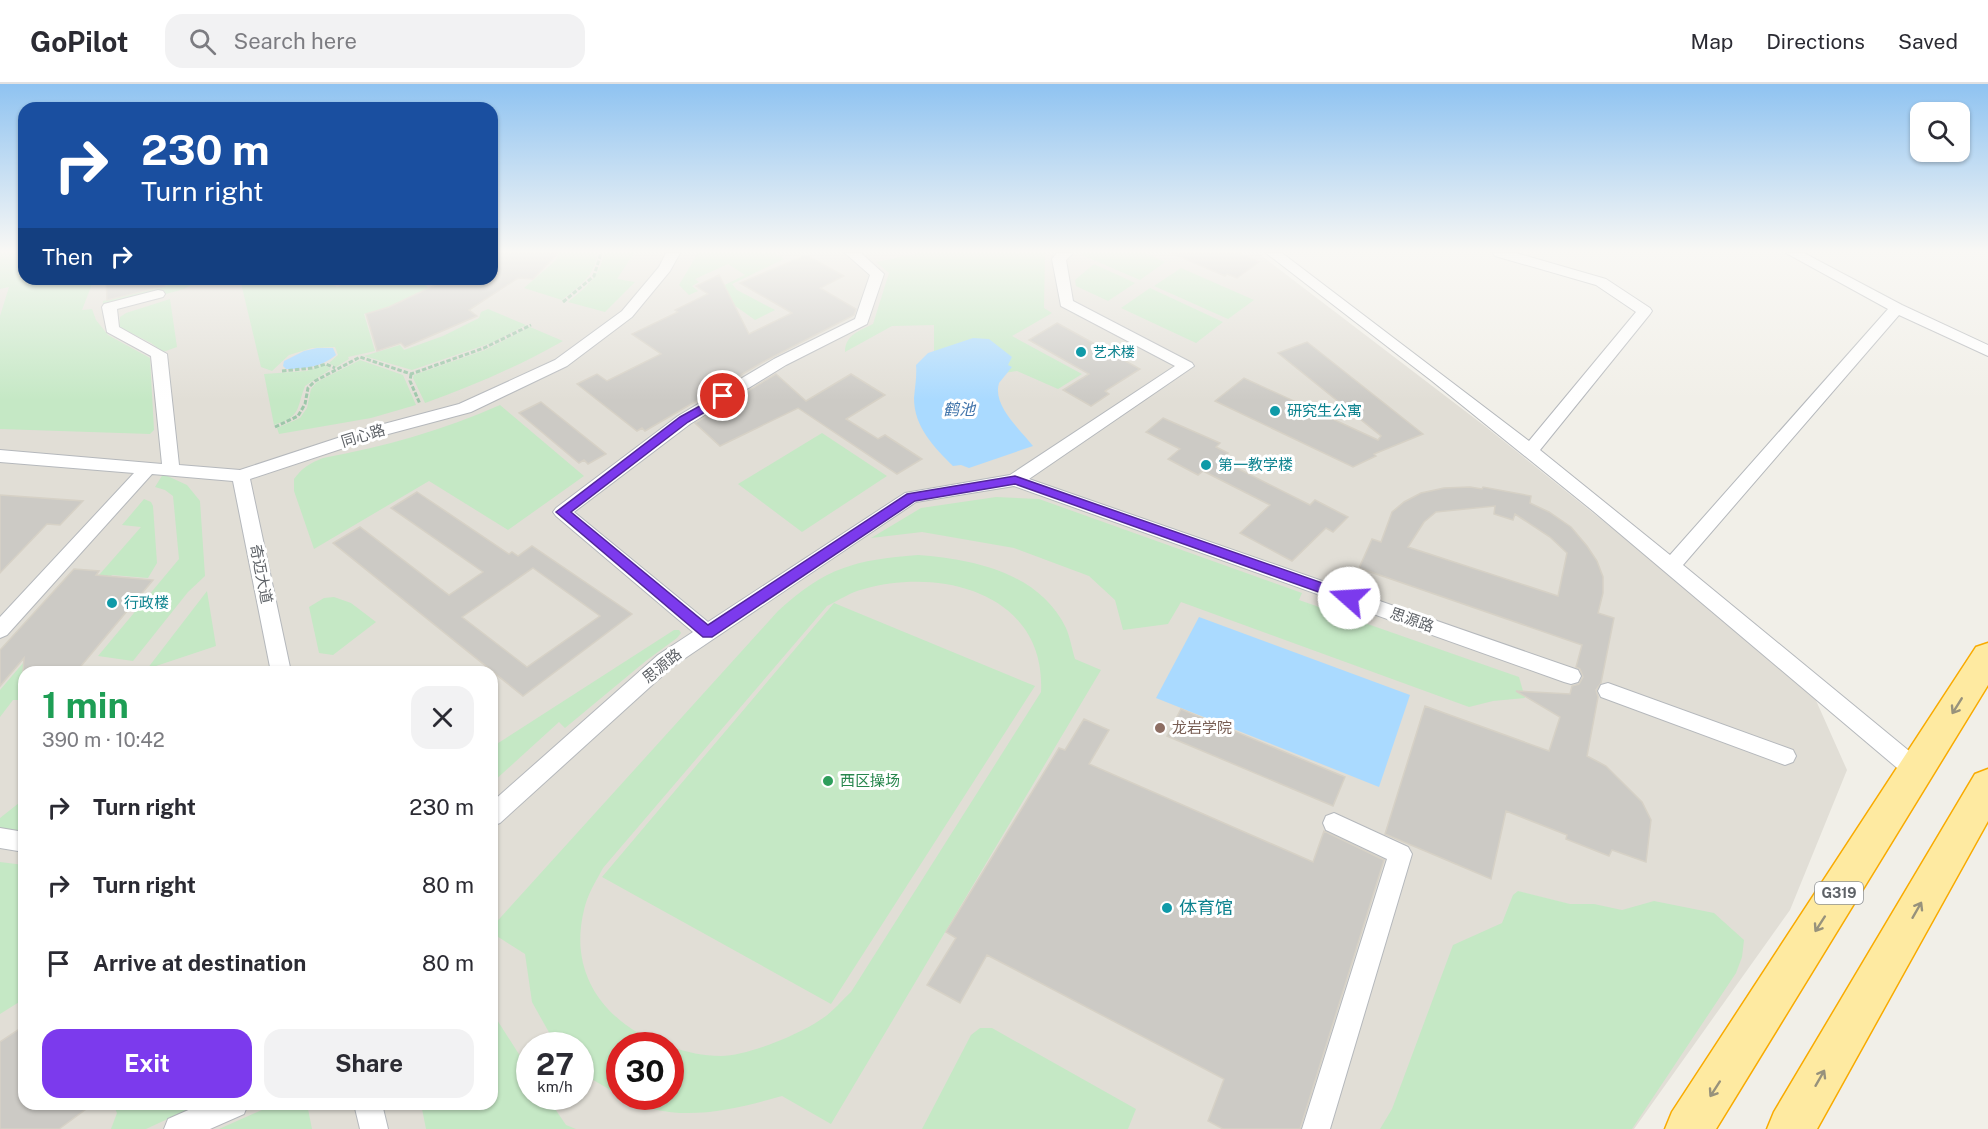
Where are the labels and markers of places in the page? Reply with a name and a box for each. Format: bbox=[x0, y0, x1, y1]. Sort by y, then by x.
place label: 艺术楼 bbox=[1093, 344, 1135, 360]
marker: 艺术楼 bbox=[1074, 345, 1088, 359]
pin bbox=[697, 370, 748, 421]
place label: 研究生公寓 bbox=[1287, 402, 1362, 419]
marker: 研究生公寓 bbox=[1268, 404, 1282, 418]
place label: 第一教学楼 bbox=[1218, 456, 1293, 473]
marker: 第一教学楼 bbox=[1199, 458, 1213, 472]
place label: 行政楼 bbox=[124, 594, 169, 611]
marker: 行政楼 bbox=[105, 596, 119, 610]
place label: 龙岩学院 bbox=[1172, 719, 1232, 736]
marker: 龙岩学院 bbox=[1153, 721, 1167, 735]
place label: 西区操场 bbox=[840, 772, 900, 789]
marker: 西区操场 bbox=[821, 774, 835, 788]
place label: 体育馆 bbox=[1179, 897, 1233, 918]
marker: 体育馆 bbox=[1160, 901, 1174, 915]

